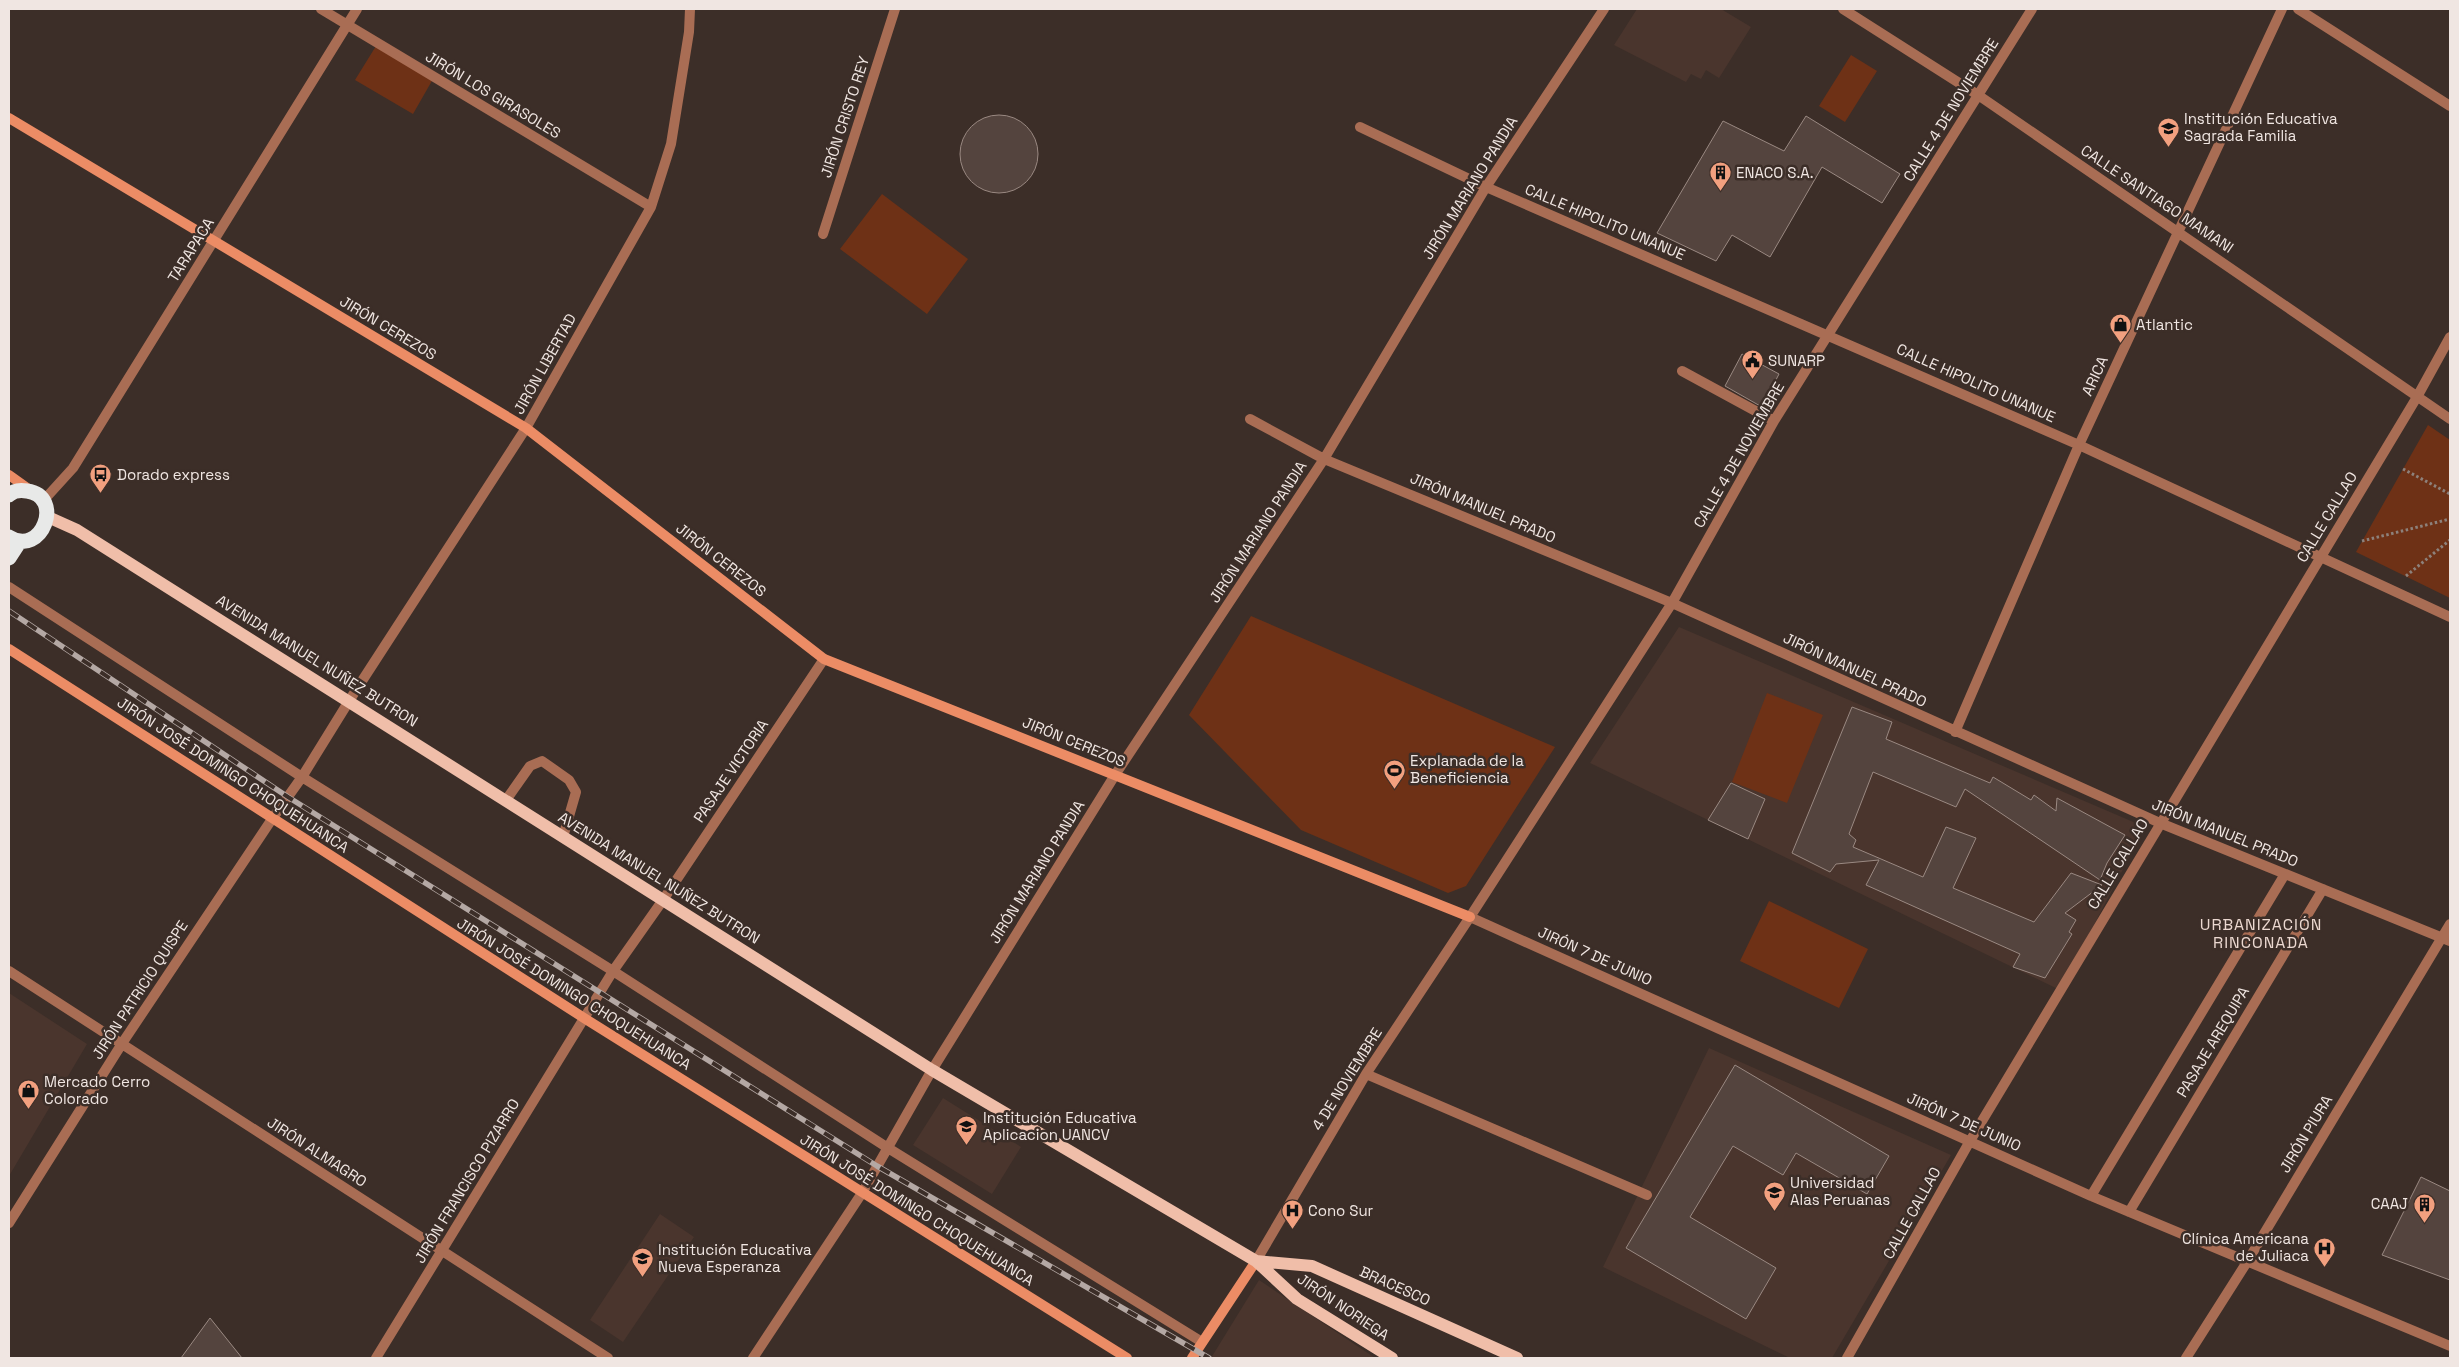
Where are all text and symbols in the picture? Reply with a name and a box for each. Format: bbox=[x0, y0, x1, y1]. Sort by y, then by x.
street label: CALLE 4 DE NOVIEMBRE bbox=[1899, 35, 2002, 185]
street label: JIRÓN LOS GIRASOLES bbox=[422, 47, 564, 142]
street label: JIRÓN CRISTO REY bbox=[816, 54, 873, 180]
place label: Institución Educativa Sagrada Familia bbox=[2184, 109, 2338, 145]
street label: JIRÓN MARIANO PANDIA bbox=[1418, 112, 1522, 263]
school or university icon: Institución Educativa Sagrada Familia bbox=[2156, 116, 2180, 147]
street label: CALLE SANTIAGO MAMANI bbox=[2077, 140, 2237, 257]
building icon: ENACO S.A. bbox=[1708, 161, 1732, 192]
place label: ENACO S.A. bbox=[1736, 163, 1813, 182]
street label: CALLE HIPOLITO UNANUE bbox=[1522, 179, 1688, 264]
street label: TARAPACA bbox=[163, 213, 218, 286]
street label: JIRÓN CEREZOS bbox=[336, 291, 440, 364]
street label: JIRÓN LIBERTAD bbox=[509, 310, 580, 418]
shop icon: Atlantic bbox=[2108, 313, 2132, 344]
place label: Atlantic bbox=[2136, 315, 2193, 334]
street label: CALLE HIPOLITO UNANUE bbox=[1894, 339, 2059, 426]
public building icon: SUNARP bbox=[1740, 349, 1764, 380]
place label: SUNARP bbox=[1768, 351, 1825, 370]
street label: ARICA bbox=[2077, 352, 2112, 399]
street label: CALLE 4 DE NOVIEMBRE bbox=[1689, 379, 1788, 531]
street label: JIRÓN MARIANO PANDIA bbox=[1205, 457, 1311, 606]
bus stop icon: Dorado express bbox=[89, 463, 113, 494]
place label: Dorado express bbox=[117, 465, 230, 484]
street label: JIRÓN MANUEL PRADO bbox=[1408, 468, 1559, 547]
street label: CALLE CALLAO bbox=[2292, 468, 2361, 566]
street label: JIRÓN CEREZOS bbox=[672, 518, 770, 601]
street label: AVENIDA MANUEL NUÑEZ BUTRON bbox=[213, 590, 422, 731]
street label: JIRÓN MANUEL PRADO bbox=[1780, 628, 1930, 711]
street label: JIRÓN JOSÉ DOMINGO CHOQUEHUANCA bbox=[114, 692, 353, 857]
street label: JIRÓN CEREZOS bbox=[1020, 712, 1129, 771]
street label: PASAJE VICTORIA bbox=[689, 715, 772, 826]
place label: Explanada de la Beneficiencia bbox=[1410, 751, 1524, 787]
sports icon: Explanada de la Beneficiencia bbox=[1382, 758, 1406, 789]
street label: JIRÓN MANUEL PRADO bbox=[2149, 794, 2301, 871]
street label: JIRÓN MARIANO PANDIA bbox=[985, 796, 1089, 947]
street label: AVENIDA MANUEL NUÑEZ BUTRON bbox=[555, 807, 764, 948]
street label: CALLE CALLAO bbox=[2083, 815, 2152, 913]
street label: JIRÓN JOSÉ DOMINGO CHOQUEHUANCA bbox=[454, 913, 695, 1074]
district label: URBANIZACIÓN RINCONADA bbox=[2200, 914, 2322, 953]
street label: JIRÓN PATRICIO QUISPE bbox=[88, 917, 192, 1063]
street label: JIRÓN 7 DE JUNIO bbox=[1535, 922, 1655, 989]
street label: PASAJE AREQUIPA bbox=[2172, 982, 2253, 1101]
street label: 4 DE NOVIEMBRE bbox=[1307, 1024, 1386, 1134]
place label: Mercado Cerro Colorado bbox=[44, 1072, 150, 1108]
shop icon: Mercado Cerro Colorado bbox=[16, 1079, 40, 1110]
street label: JIRÓN 7 DE JUNIO bbox=[1904, 1088, 2024, 1155]
street label: JIRÓN PIURA bbox=[2275, 1091, 2337, 1176]
street label: JIRÓN FRANCISCO PIZARRO bbox=[410, 1095, 523, 1266]
place label: Institución Educativa Aplicacion UANCV bbox=[983, 1108, 1137, 1144]
street label: JIRÓN ALMAGRO bbox=[264, 1112, 371, 1191]
school or university icon: Institución Educativa Aplicacion UANCV bbox=[955, 1115, 979, 1146]
street label: JIRÓN JOSÉ DOMINGO CHOQUEHUANCA bbox=[797, 1129, 1038, 1290]
street label: CALLE CALLAO bbox=[1878, 1163, 1945, 1262]
place label: Universidad Alas Peruanas bbox=[1790, 1173, 1890, 1209]
school or university icon: Universidad Alas Peruanas bbox=[1762, 1180, 1786, 1211]
building icon: CAAJ bbox=[2412, 1192, 2436, 1223]
place label: CAAJ bbox=[2371, 1194, 2408, 1213]
hospital icon: Cono Sur bbox=[1280, 1199, 1304, 1230]
place label: Cono Sur bbox=[1308, 1201, 1374, 1220]
place label: Clínica Americana de Juliaca bbox=[2182, 1229, 2309, 1265]
hospital icon: Clínica Americana de Juliaca bbox=[2313, 1236, 2337, 1267]
place label: Institución Educativa Nueva Esperanza bbox=[658, 1240, 812, 1276]
school or university icon: Institución Educativa Nueva Esperanza bbox=[630, 1247, 654, 1278]
street label: BRACESCO bbox=[1357, 1261, 1434, 1310]
street label: JIRÓN NORIEGA bbox=[1294, 1269, 1393, 1345]

